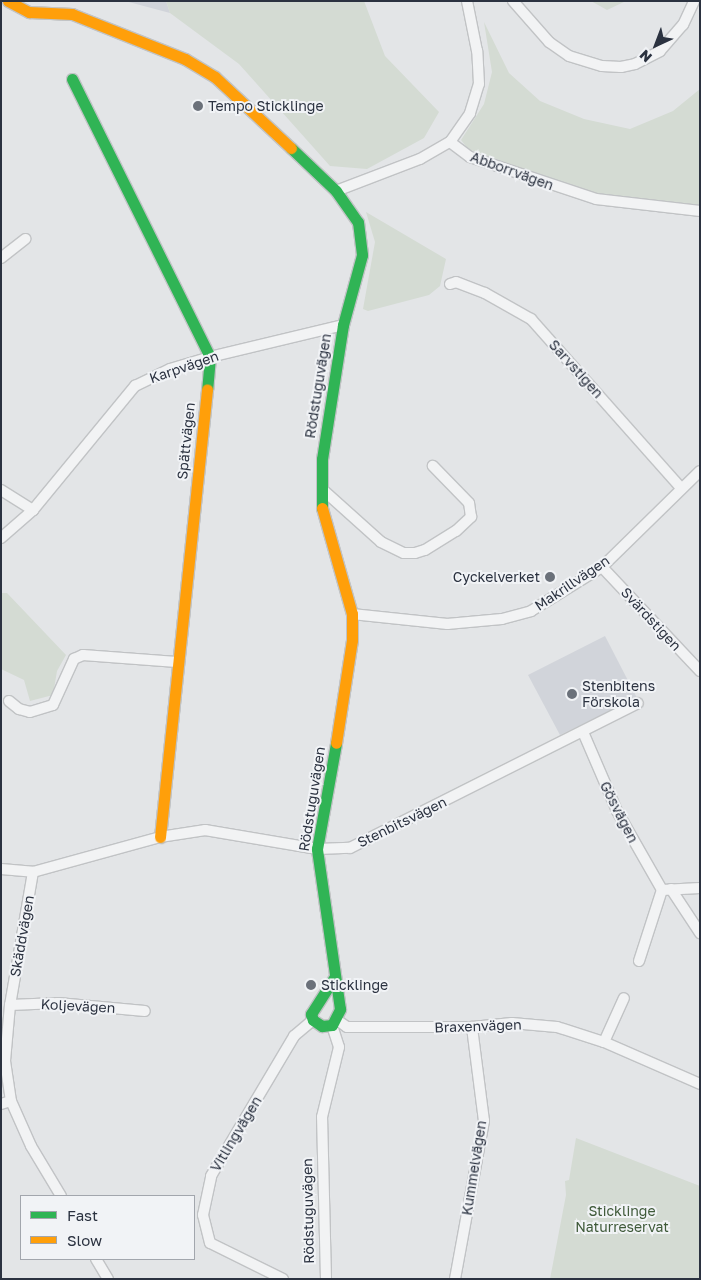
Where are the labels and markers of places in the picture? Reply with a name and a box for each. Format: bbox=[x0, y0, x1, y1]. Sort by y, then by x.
place label: Tempo Sticklinge bbox=[208, 98, 324, 114]
marker: Tempo Sticklinge bbox=[192, 100, 204, 112]
place label: Cyckelverket bbox=[453, 569, 540, 585]
marker: Cyckelverket bbox=[544, 571, 556, 583]
place label: Stenbitens Förskola bbox=[582, 678, 655, 710]
marker: Stenbitens Förskola bbox=[566, 688, 578, 700]
place label: Sticklinge bbox=[321, 977, 388, 993]
marker: Sticklinge bbox=[305, 979, 317, 991]

